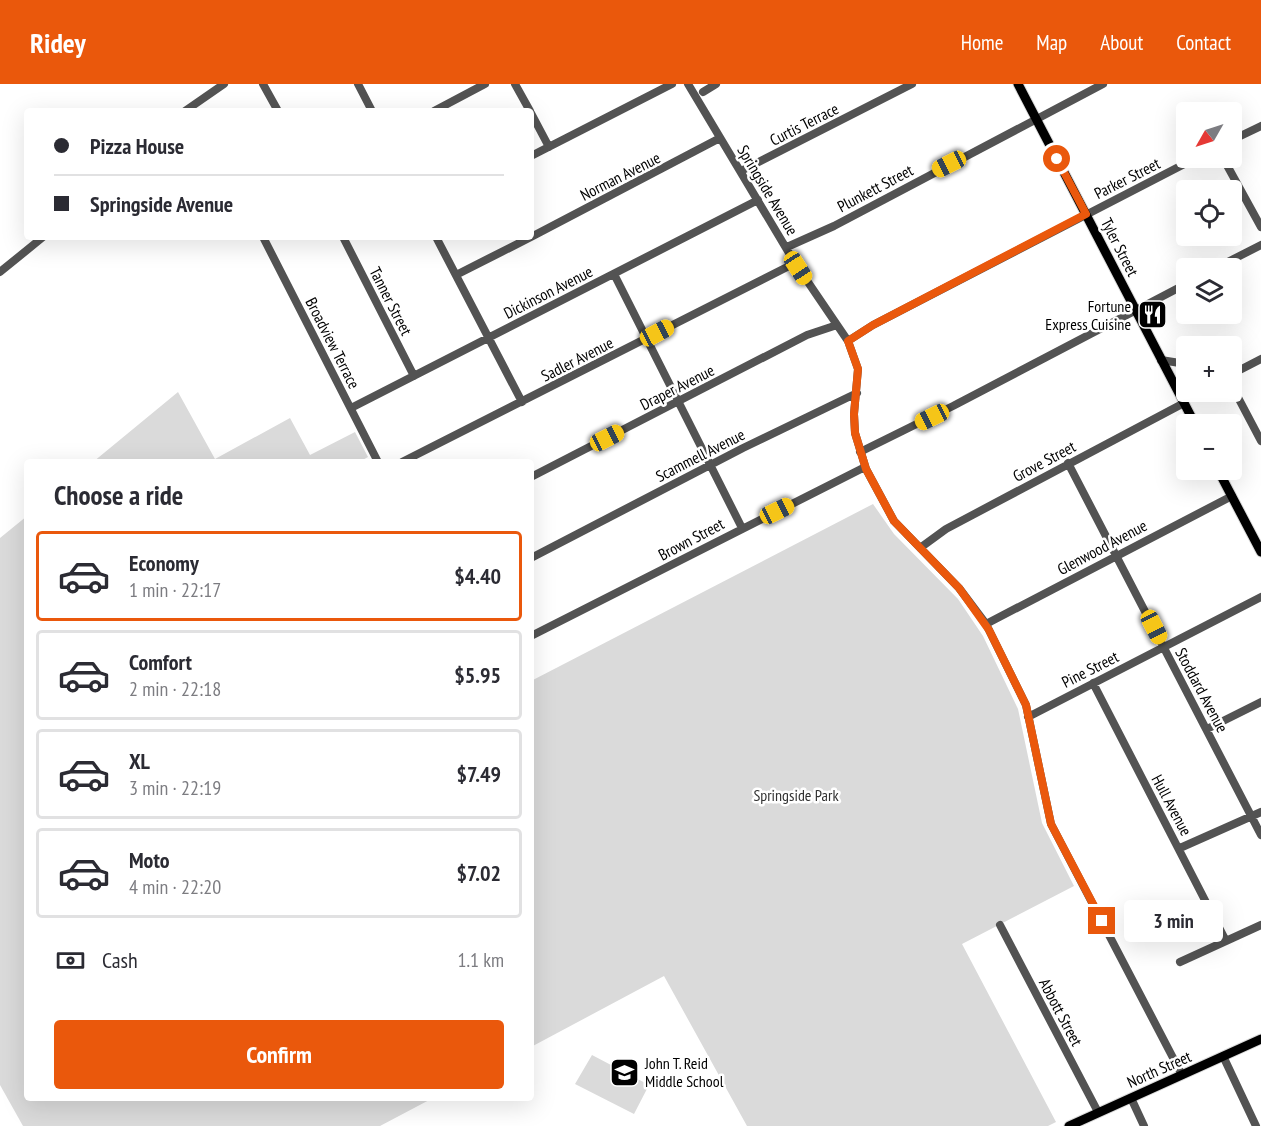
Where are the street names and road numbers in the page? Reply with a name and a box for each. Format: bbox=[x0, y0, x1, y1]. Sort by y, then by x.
street label: Curtis Terrace bbox=[766, 98, 842, 150]
street label: Springside Avenue bbox=[733, 141, 803, 239]
street label: Norman Avenue bbox=[577, 147, 663, 205]
street label: Parker Street bbox=[1091, 153, 1164, 203]
street label: Plunkett Street bbox=[834, 159, 917, 216]
street label: Tyler Street bbox=[1097, 214, 1143, 280]
street label: Dickinson Avenue bbox=[500, 261, 596, 323]
street label: Tanner Street bbox=[365, 264, 417, 339]
street label: Broadview Terrace bbox=[301, 294, 365, 392]
street label: Sadler Avenue bbox=[538, 332, 616, 386]
street label: Draper Avenue bbox=[637, 360, 717, 414]
street label: Scammell Avenue bbox=[652, 424, 748, 486]
street label: Grove Street bbox=[1009, 436, 1079, 486]
street label: Brown Street bbox=[655, 513, 728, 565]
street label: Glenwood Avenue bbox=[1054, 515, 1150, 579]
street label: Stoddard Avenue bbox=[1171, 644, 1233, 736]
street label: Pine Street bbox=[1058, 646, 1122, 692]
street label: Hull Avenue bbox=[1148, 771, 1196, 839]
street label: Abbott Street bbox=[1035, 975, 1087, 1050]
street label: North Street bbox=[1124, 1046, 1195, 1092]

